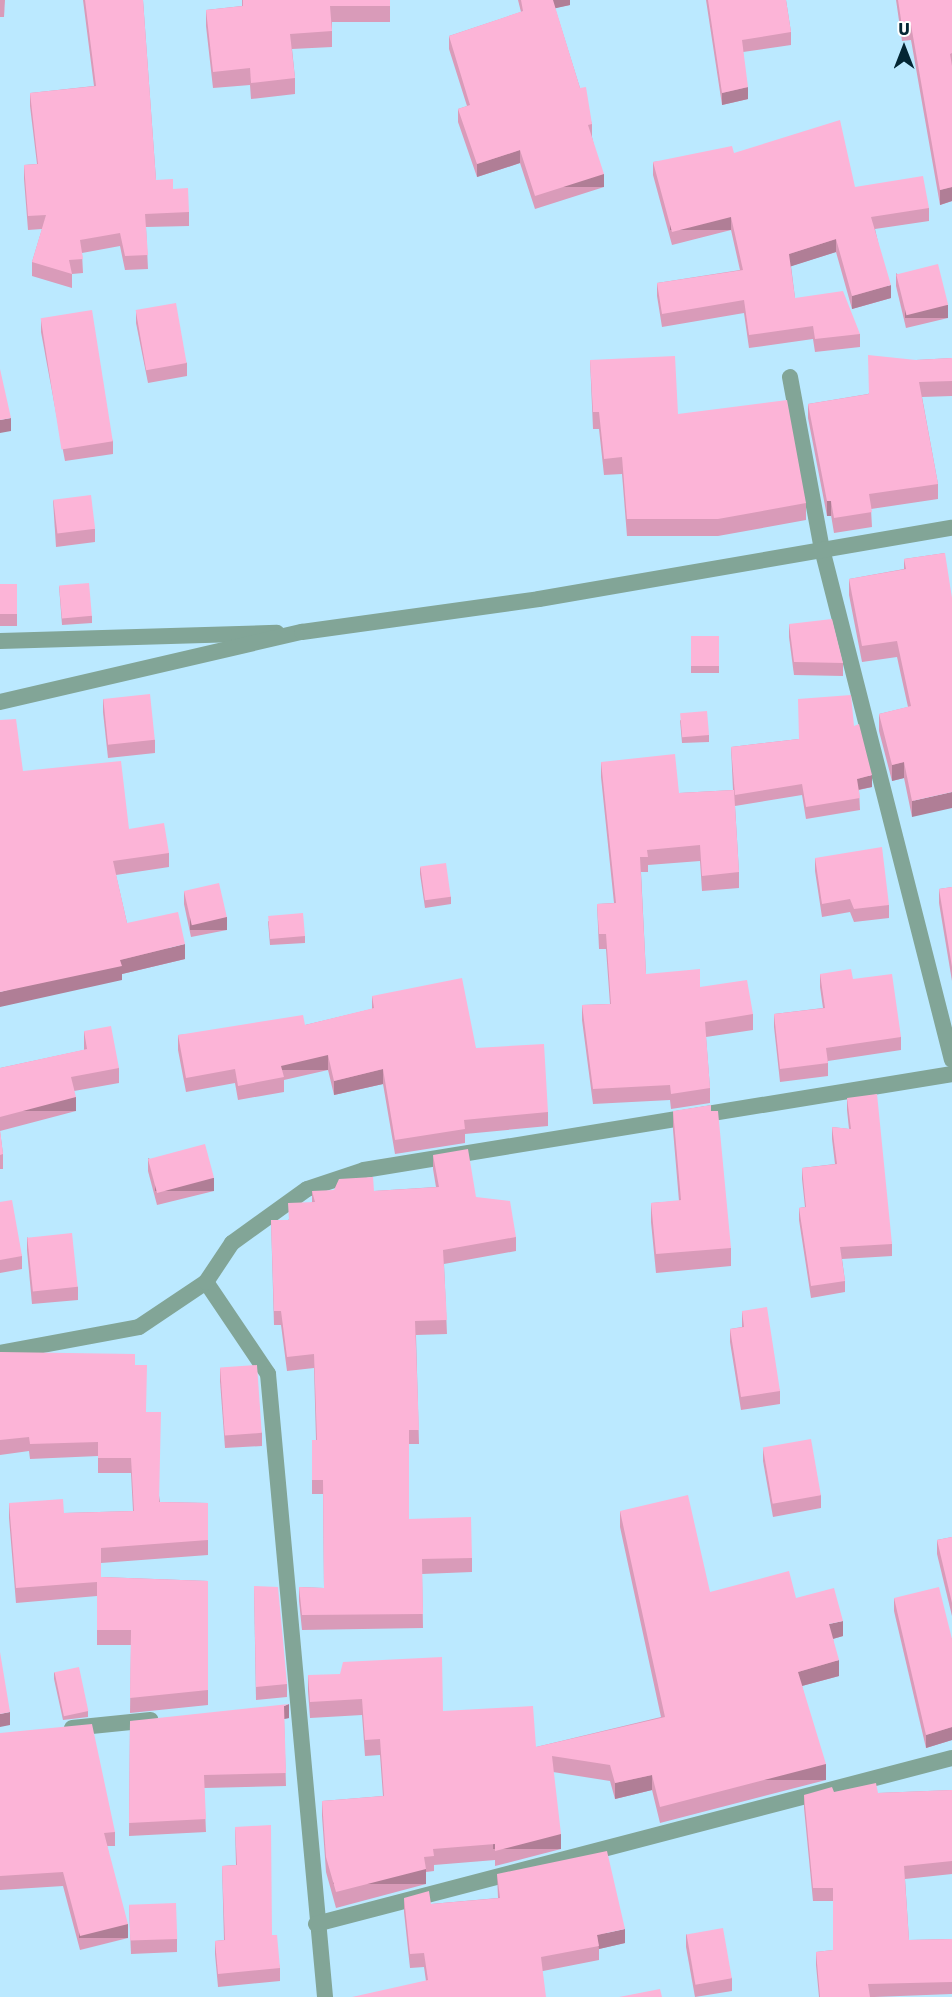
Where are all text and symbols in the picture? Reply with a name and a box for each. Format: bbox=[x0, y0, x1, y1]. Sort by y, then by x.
north arrow bbox=[874, 18, 934, 78]
text: U bbox=[898, 20, 910, 39]

